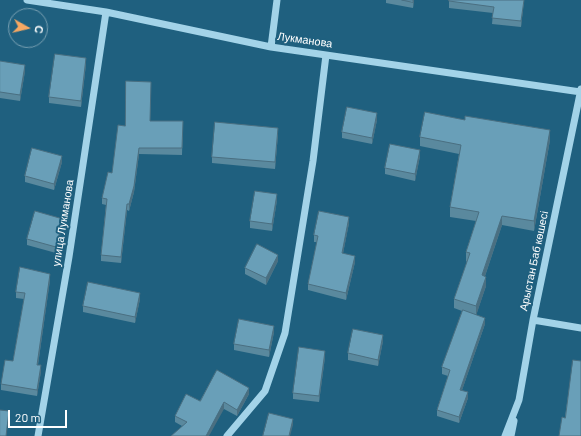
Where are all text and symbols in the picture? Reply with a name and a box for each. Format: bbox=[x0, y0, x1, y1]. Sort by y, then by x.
north arrow bbox=[8, 8, 48, 48]
text: С bbox=[32, 25, 46, 34]
street label: Лукманова bbox=[277, 30, 333, 50]
street label: улица Лукманова bbox=[50, 179, 76, 267]
street label: Арыстан Баб көшесі bbox=[517, 210, 551, 312]
scale bar bbox=[10, 402, 69, 428]
text: 20 m bbox=[15, 410, 41, 424]

